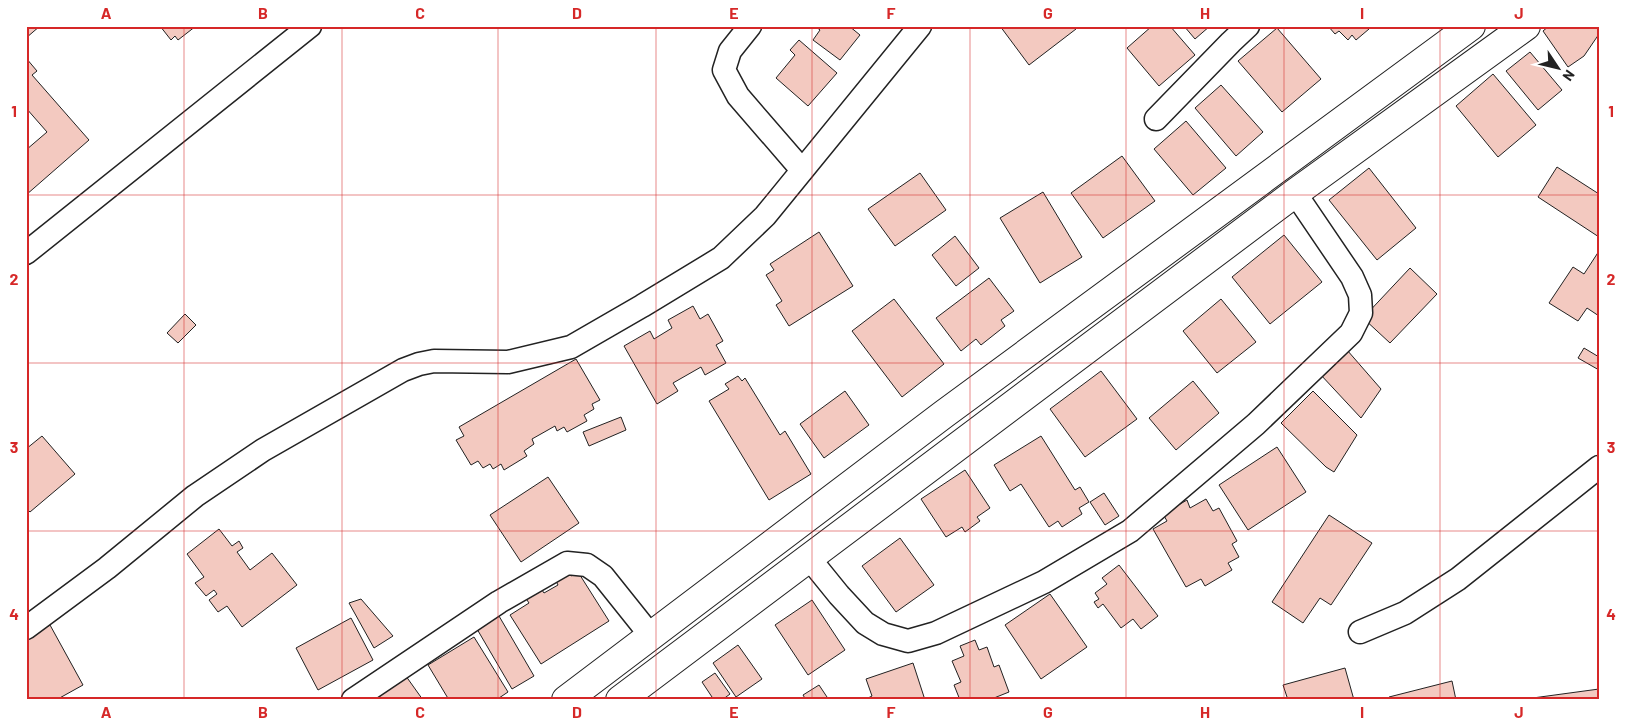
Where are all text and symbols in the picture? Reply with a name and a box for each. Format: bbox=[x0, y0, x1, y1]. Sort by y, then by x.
text: A bbox=[101, 3, 112, 22]
text: B bbox=[258, 3, 268, 22]
text: C bbox=[415, 3, 425, 22]
text: D bbox=[572, 3, 582, 22]
text: E bbox=[729, 3, 739, 22]
text: F bbox=[887, 3, 896, 22]
text: G bbox=[1043, 3, 1053, 22]
text: H bbox=[1200, 3, 1210, 22]
text: I bbox=[1360, 3, 1364, 22]
text: J bbox=[1514, 3, 1524, 22]
north arrow bbox=[1532, 42, 1582, 92]
text: N bbox=[1559, 67, 1579, 84]
text: 1 bbox=[11, 101, 17, 120]
text: 1 bbox=[1608, 101, 1614, 120]
text: 2 bbox=[10, 269, 19, 288]
text: 2 bbox=[1607, 269, 1616, 288]
text: 3 bbox=[10, 437, 18, 456]
text: 3 bbox=[1607, 437, 1615, 456]
text: 4 bbox=[9, 604, 19, 623]
text: 4 bbox=[1606, 604, 1616, 623]
text: A bbox=[101, 702, 112, 721]
text: B bbox=[258, 702, 268, 721]
text: C bbox=[415, 702, 425, 721]
text: D bbox=[572, 702, 582, 721]
text: E bbox=[729, 702, 739, 721]
text: F bbox=[887, 702, 896, 721]
text: G bbox=[1043, 702, 1053, 721]
text: H bbox=[1200, 702, 1210, 721]
text: I bbox=[1360, 702, 1364, 721]
text: J bbox=[1514, 702, 1524, 721]

